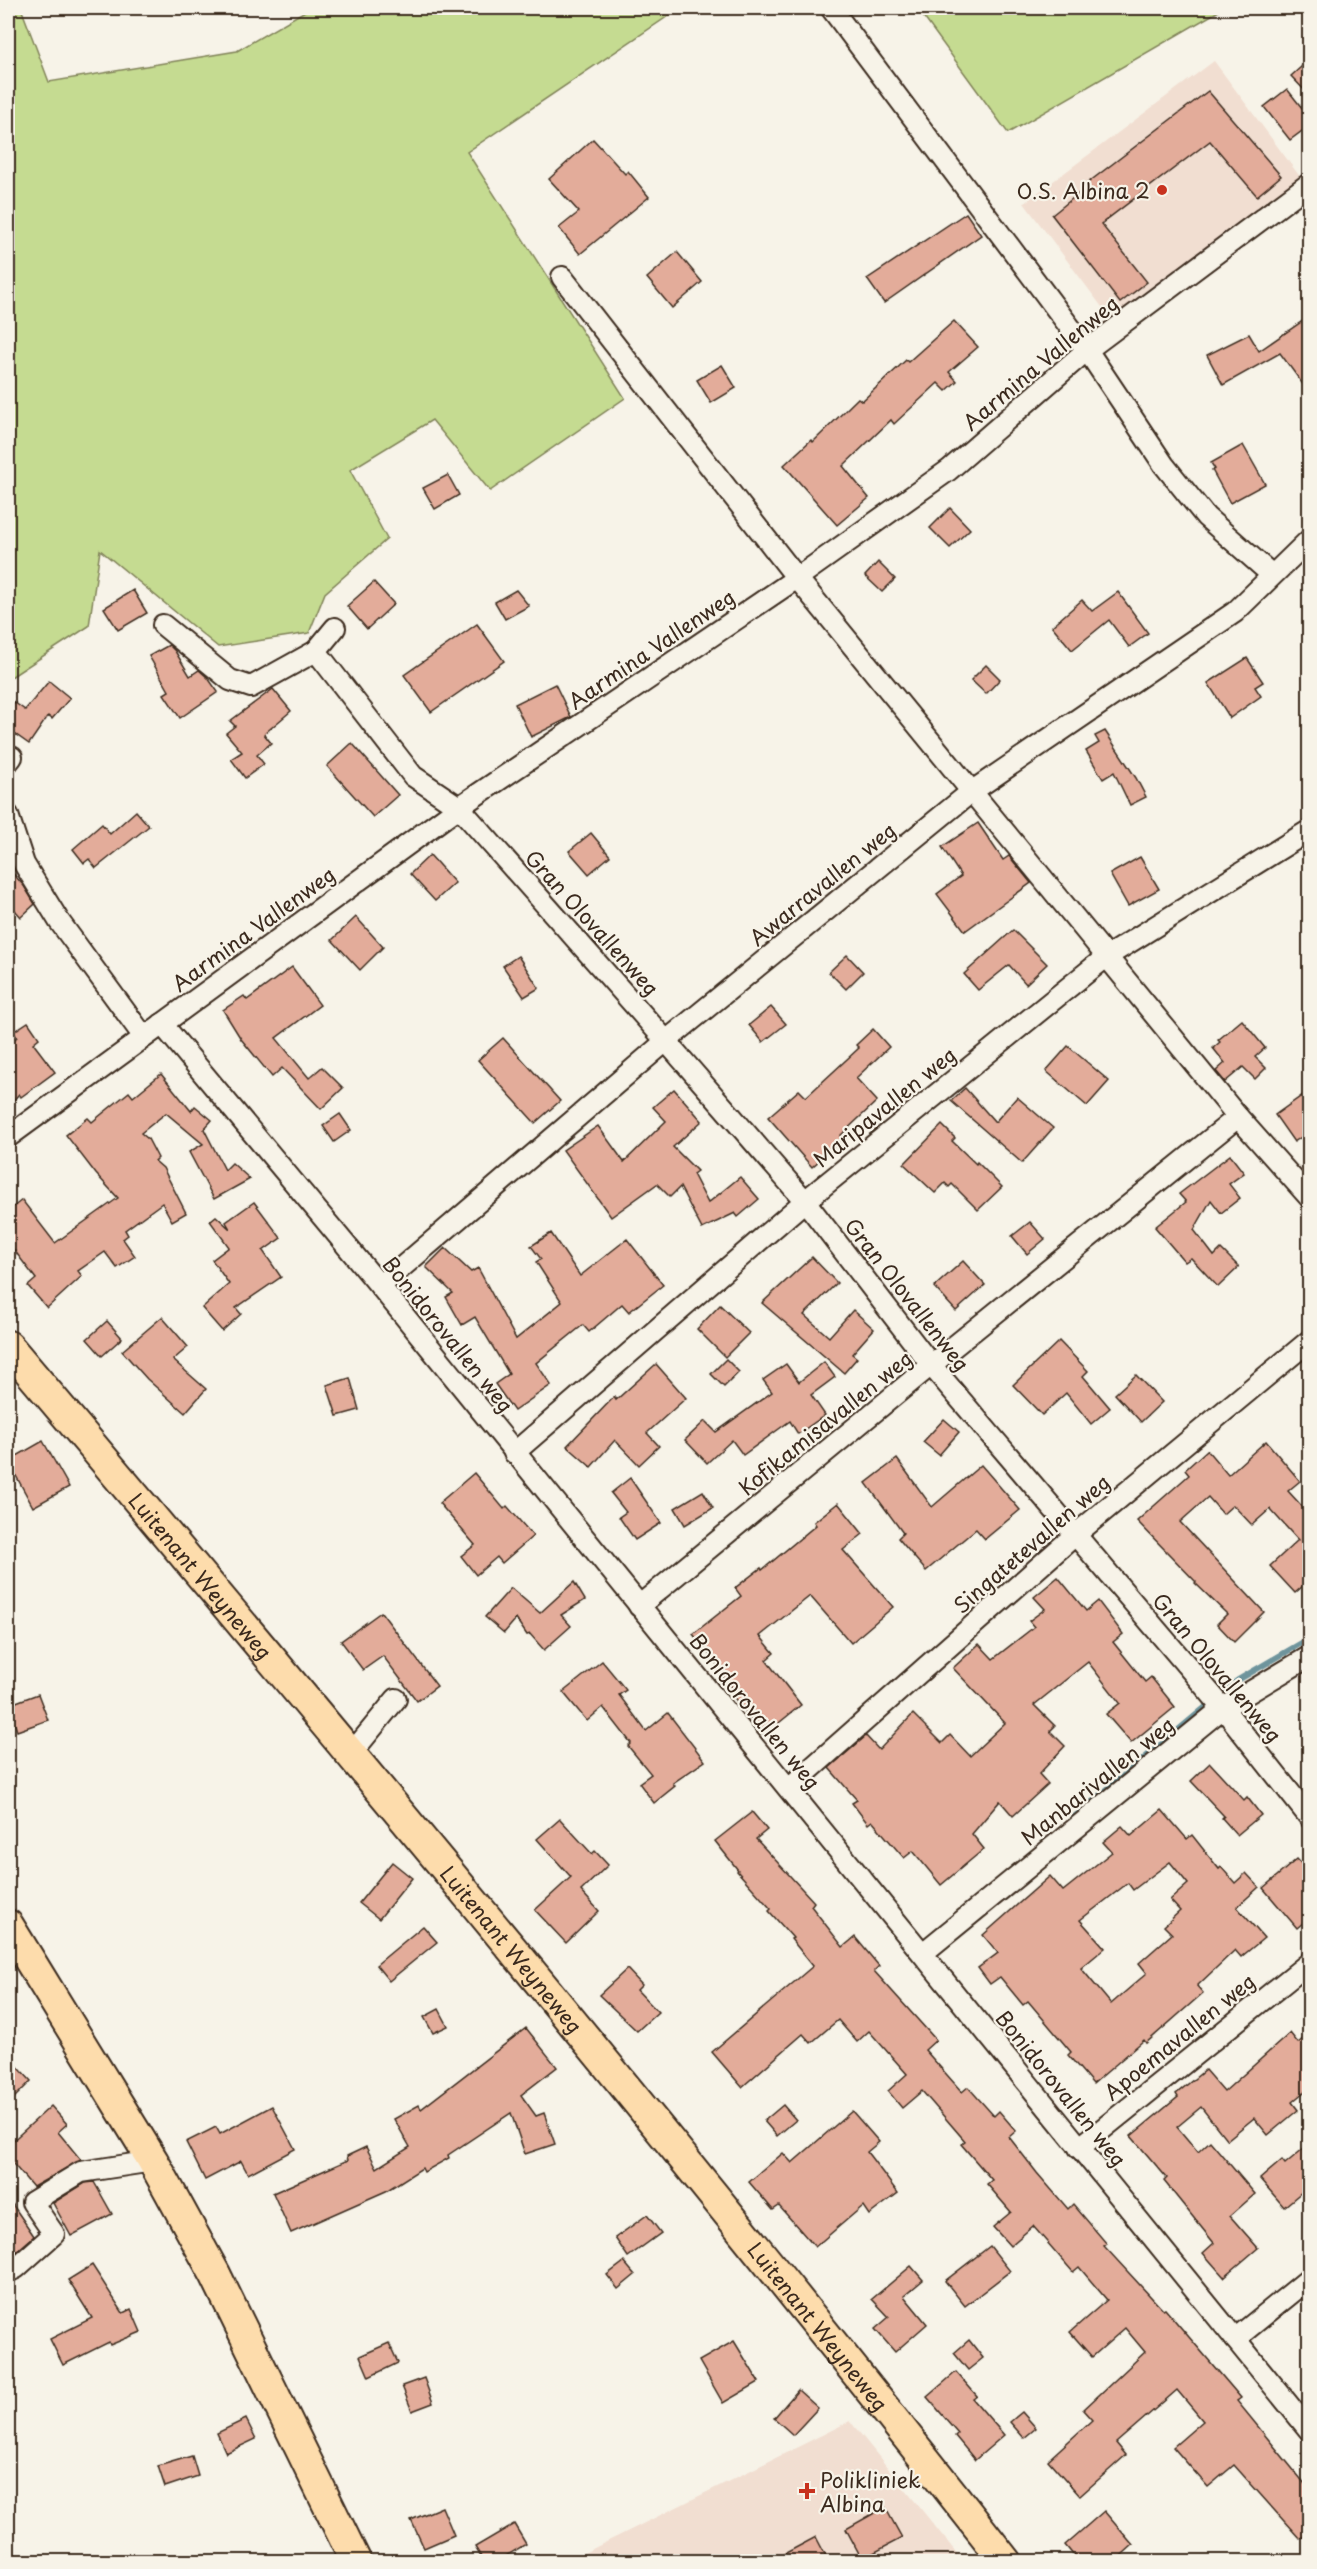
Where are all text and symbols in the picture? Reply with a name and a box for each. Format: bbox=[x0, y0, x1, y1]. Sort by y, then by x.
place label: O.S. Albina 2 bbox=[1016, 174, 1150, 206]
marker: O.S. Albina 2 bbox=[1155, 183, 1169, 197]
street label: Aarmina Vallenweg bbox=[955, 287, 1125, 437]
street label: Aarmina Vallenweg bbox=[561, 580, 741, 716]
street label: Awarravallen weg bbox=[742, 814, 902, 952]
street label: Gran Olovallenweg bbox=[518, 842, 668, 1002]
street label: Aarmina Vallenweg bbox=[164, 858, 342, 998]
street label: Maripavallen weg bbox=[805, 1038, 963, 1174]
street label: Gran Olovallenweg bbox=[838, 1210, 978, 1378]
street label: Bonidorovallen weg bbox=[376, 1249, 522, 1419]
street label: Kofikamisavallen weg bbox=[731, 1342, 919, 1502]
street label: Singatetevallen weg bbox=[946, 1466, 1116, 1620]
street label: Luitenant Weyneweg bbox=[122, 1485, 281, 1666]
street label: Gran Olovallenweg bbox=[1146, 1585, 1290, 1749]
street label: Bonidorovallen weg bbox=[683, 1626, 829, 1796]
street label: Manbarivallen weg bbox=[1013, 1708, 1181, 1852]
street label: Luitenant Weyneweg bbox=[433, 1858, 591, 2040]
street label: Apoemavallen weg bbox=[1096, 1965, 1262, 2107]
street label: Bonidorovallen weg bbox=[989, 2003, 1135, 2173]
street label: Luitenant Weyneweg bbox=[741, 2234, 897, 2418]
place label: Polikliniek Albina bbox=[820, 2463, 921, 2519]
marker: Polikliniek Albina bbox=[798, 2482, 816, 2500]

